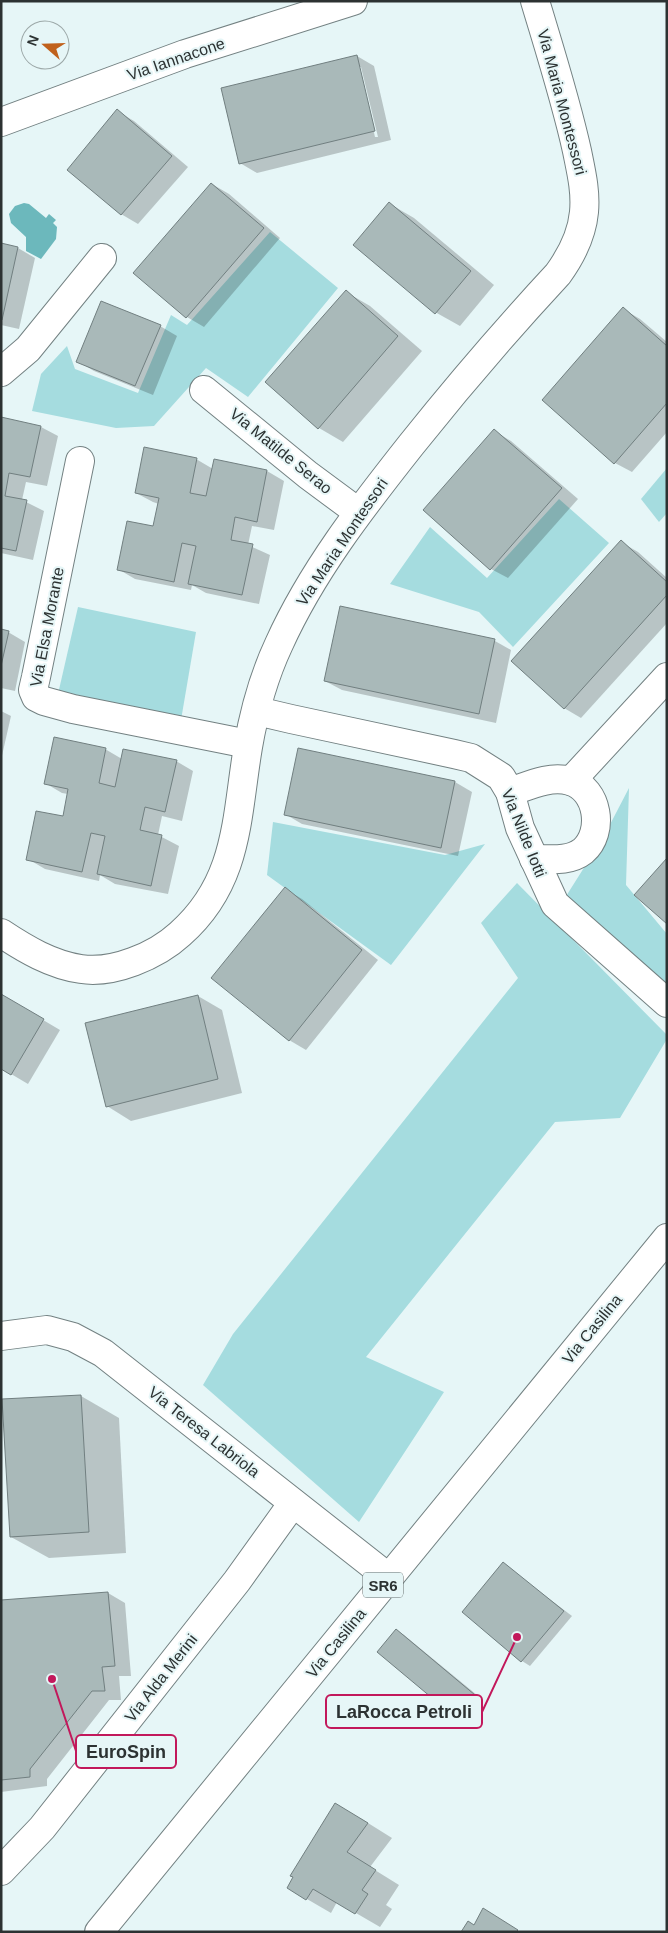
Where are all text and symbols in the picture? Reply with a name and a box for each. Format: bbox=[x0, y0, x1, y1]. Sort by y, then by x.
north arrow bbox=[20, 20, 70, 70]
street label: Via Maria Montessori bbox=[534, 27, 590, 177]
text: N bbox=[24, 33, 42, 48]
street label: Via Iannacone bbox=[125, 34, 227, 84]
street label: Via Matilde Serao bbox=[227, 405, 335, 497]
street label: Via Maria Montessori bbox=[293, 475, 391, 609]
street label: Via Elsa Morante bbox=[27, 566, 67, 688]
street label: Via Nilde Iotti bbox=[499, 786, 549, 880]
street label: Via Casilina bbox=[559, 1291, 625, 1367]
street label: Via Teresa Labriola bbox=[145, 1383, 263, 1481]
road number: SR6 bbox=[363, 1572, 403, 1598]
street label: Via Casilina bbox=[303, 1605, 369, 1681]
street label: Via Alda Merini bbox=[122, 1631, 200, 1725]
callout: LaRocca Petroli bbox=[326, 1695, 482, 1728]
text: LaRocca Petroli bbox=[336, 1702, 472, 1722]
callout: EuroSpin bbox=[76, 1735, 176, 1768]
text: EuroSpin bbox=[86, 1742, 166, 1762]

